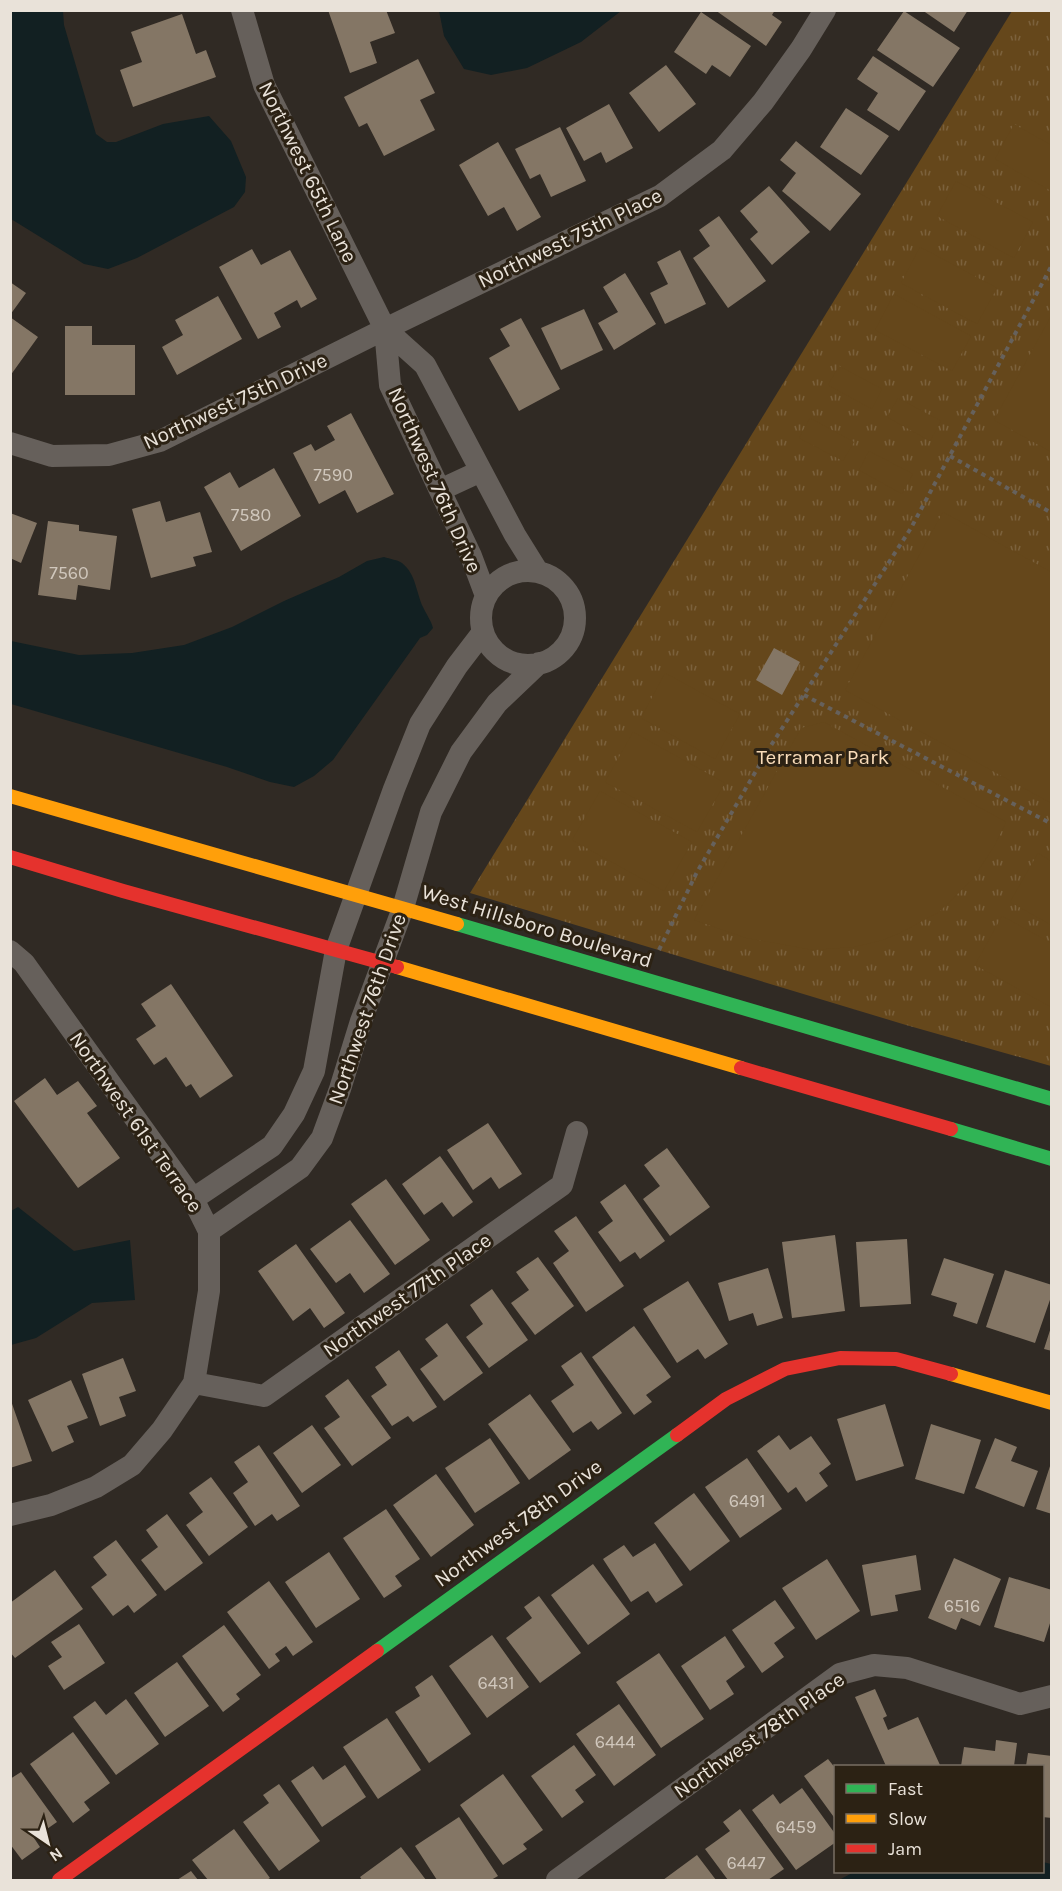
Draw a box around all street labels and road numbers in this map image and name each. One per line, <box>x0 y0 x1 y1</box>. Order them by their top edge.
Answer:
street label: Northwest 65th Lane <box>254 78 362 266</box>
street label: Northwest 75th Place <box>474 183 666 293</box>
street label: Northwest 75th Drive <box>139 348 331 454</box>
street label: Northwest 76th Drive <box>383 384 487 576</box>
street label: West Hillsboro Boulevard <box>419 879 655 973</box>
street label: Northwest 76th Drive <box>323 910 411 1108</box>
street label: Northwest 61st Terrace <box>65 1027 207 1217</box>
street label: Northwest 77th Place <box>318 1228 496 1362</box>
street label: Northwest 78th Drive <box>430 1454 606 1592</box>
street label: Northwest 78th Place <box>669 1667 849 1803</box>

